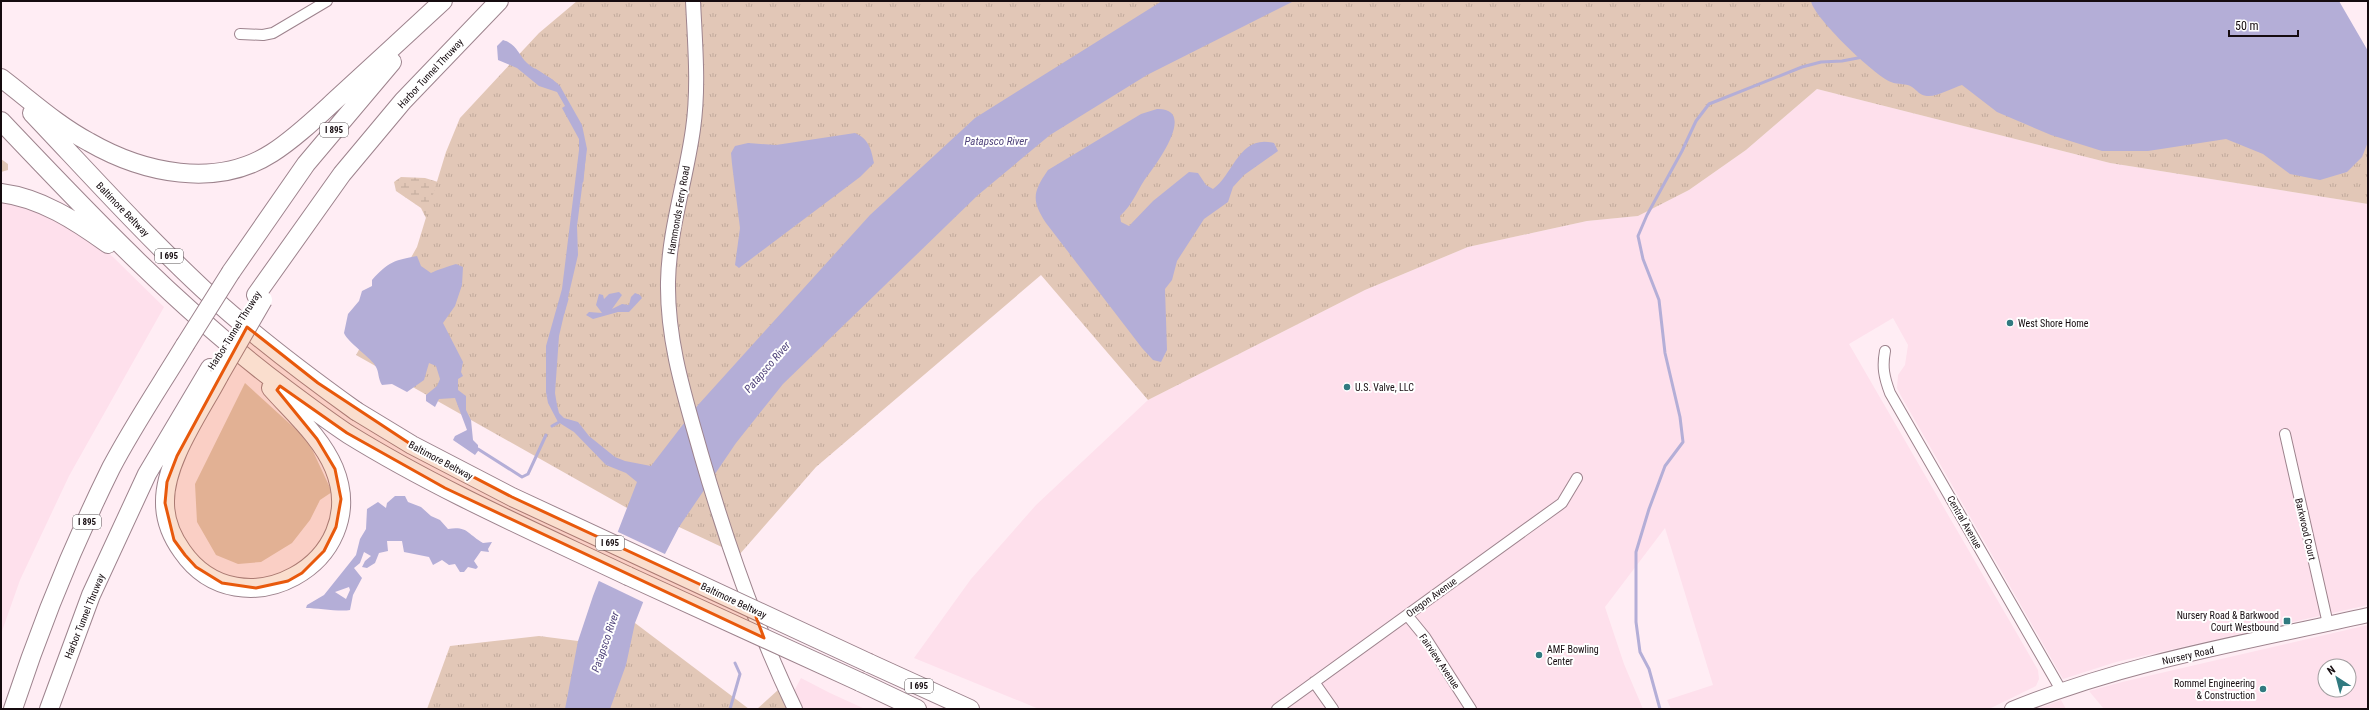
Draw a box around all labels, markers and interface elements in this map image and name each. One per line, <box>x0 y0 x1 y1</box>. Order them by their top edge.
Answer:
scale bar <box>2229 12 2298 38</box>
text: 50 m <box>2235 19 2259 33</box>
street label: Harbor Tunnel Thruway <box>395 36 465 110</box>
road number: I 895 <box>320 123 348 137</box>
water label: Patapsco River <box>964 135 1028 148</box>
street label: Hammonds Ferry Road <box>665 165 692 255</box>
street label: Baltimore Beltway <box>94 180 151 239</box>
road number: I 695 <box>155 249 183 263</box>
street label: Harbor Tunnel Thruway <box>206 289 263 372</box>
marker: West Shore Home <box>2005 318 2015 328</box>
place label: West Shore Home <box>2018 318 2089 329</box>
water label: Patapsco River <box>742 339 793 395</box>
marker: U.S. Valve, LLC <box>1342 382 1352 392</box>
place label: U.S. Valve, LLC <box>1355 382 1414 393</box>
street label: Baltimore Beltway <box>407 439 475 482</box>
street label: Central Avenue <box>1945 494 1984 551</box>
street label: Barkwood Court <box>2293 497 2318 561</box>
road number: I 895 <box>73 515 101 529</box>
road number: I 695 <box>596 536 624 550</box>
street label: Harbor Tunnel Thruway <box>62 572 107 660</box>
street label: Oregon Avenue <box>1404 575 1459 619</box>
street label: Baltimore Beltway <box>699 580 768 620</box>
water label: Patapsco River <box>589 610 622 674</box>
place label: Nursery Road & Barkwood Court Westbound <box>2177 610 2279 633</box>
marker: Nursery Road & Barkwood Court Westbound <box>2282 616 2292 626</box>
street label: Fairview Avenue <box>1417 632 1462 691</box>
place label: AMF Bowling Center <box>1547 644 1599 667</box>
street label: Nursery Road <box>2161 644 2215 667</box>
marker: AMF Bowling Center <box>1534 650 1544 660</box>
north arrow <box>2317 658 2357 698</box>
text: N <box>2325 663 2338 678</box>
place label: Rommel Engineering & Construction <box>2174 678 2255 701</box>
road number: I 695 <box>905 679 933 693</box>
marker: Rommel Engineering & Construction <box>2258 684 2268 694</box>

